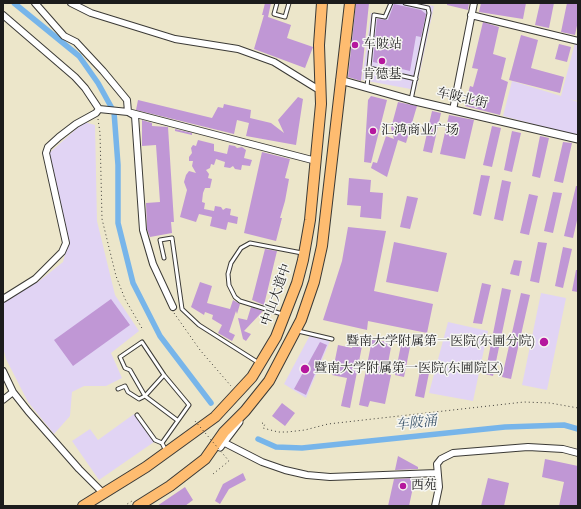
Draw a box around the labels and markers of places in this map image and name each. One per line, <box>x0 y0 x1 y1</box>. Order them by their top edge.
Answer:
place label: 车陂站 <box>363 37 402 53</box>
marker: 车陂站 <box>350 40 360 50</box>
marker: 肯德基 <box>377 56 387 66</box>
place label: 肯德基 <box>363 67 401 83</box>
place label: 汇鸿商业广场 <box>381 123 459 139</box>
marker: 汇鸿商业广场 <box>368 126 378 136</box>
place label: 暨南大学附属第一医院(东圃分院) <box>346 334 535 350</box>
marker: 暨南大学附属第一医院(东圃分院) <box>538 336 550 348</box>
place label: 暨南大学附属第一医院(东圃院区) <box>314 361 503 377</box>
marker: 暨南大学附属第一医院(东圃院区) <box>299 363 311 375</box>
place label: 西苑 <box>411 478 437 494</box>
marker: 西苑 <box>398 481 408 491</box>

